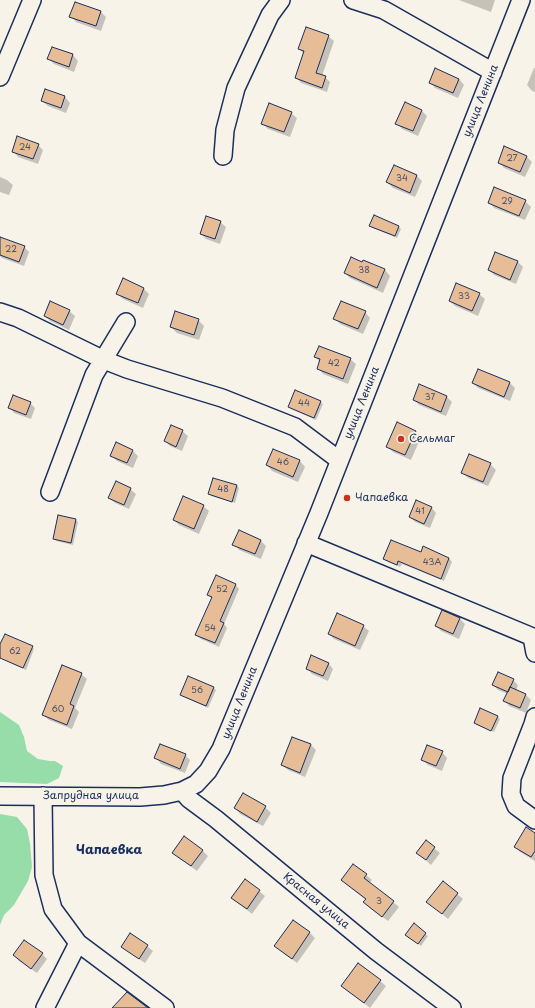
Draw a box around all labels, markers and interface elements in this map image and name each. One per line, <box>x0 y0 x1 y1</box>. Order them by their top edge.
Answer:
street label: улица Ленина <box>460 63 502 139</box>
house number: 24 <box>19 143 31 153</box>
house number: 27 <box>506 154 518 164</box>
house number: 34 <box>396 174 408 184</box>
house number: 29 <box>501 197 513 207</box>
house number: 22 <box>5 245 17 255</box>
house number: 38 <box>358 266 370 276</box>
house number: 33 <box>458 292 470 302</box>
house number: 42 <box>328 359 340 369</box>
street label: улица Ленина <box>341 365 383 441</box>
house number: 37 <box>425 393 435 403</box>
house number: 44 <box>298 399 310 409</box>
place label: Сельмаг <box>409 432 455 446</box>
marker: Сельмаг <box>396 434 406 444</box>
house number: 46 <box>277 458 289 468</box>
house number: 48 <box>217 485 229 495</box>
place label: Чапаевка <box>355 491 408 505</box>
marker: Чапаевка <box>342 493 352 503</box>
house number: 41 <box>415 507 425 517</box>
house number: 43А <box>423 558 441 568</box>
house number: 52 <box>216 585 228 595</box>
house number: 54 <box>204 624 216 634</box>
house number: 62 <box>9 647 21 657</box>
street label: улица Ленина <box>219 665 261 741</box>
house number: 56 <box>191 686 203 696</box>
house number: 60 <box>52 705 64 715</box>
street label: Запрудная улица <box>43 789 139 803</box>
district label: Чапаевка <box>76 842 142 858</box>
street label: Красная улица <box>280 870 352 932</box>
house number: 3 <box>376 897 382 907</box>

